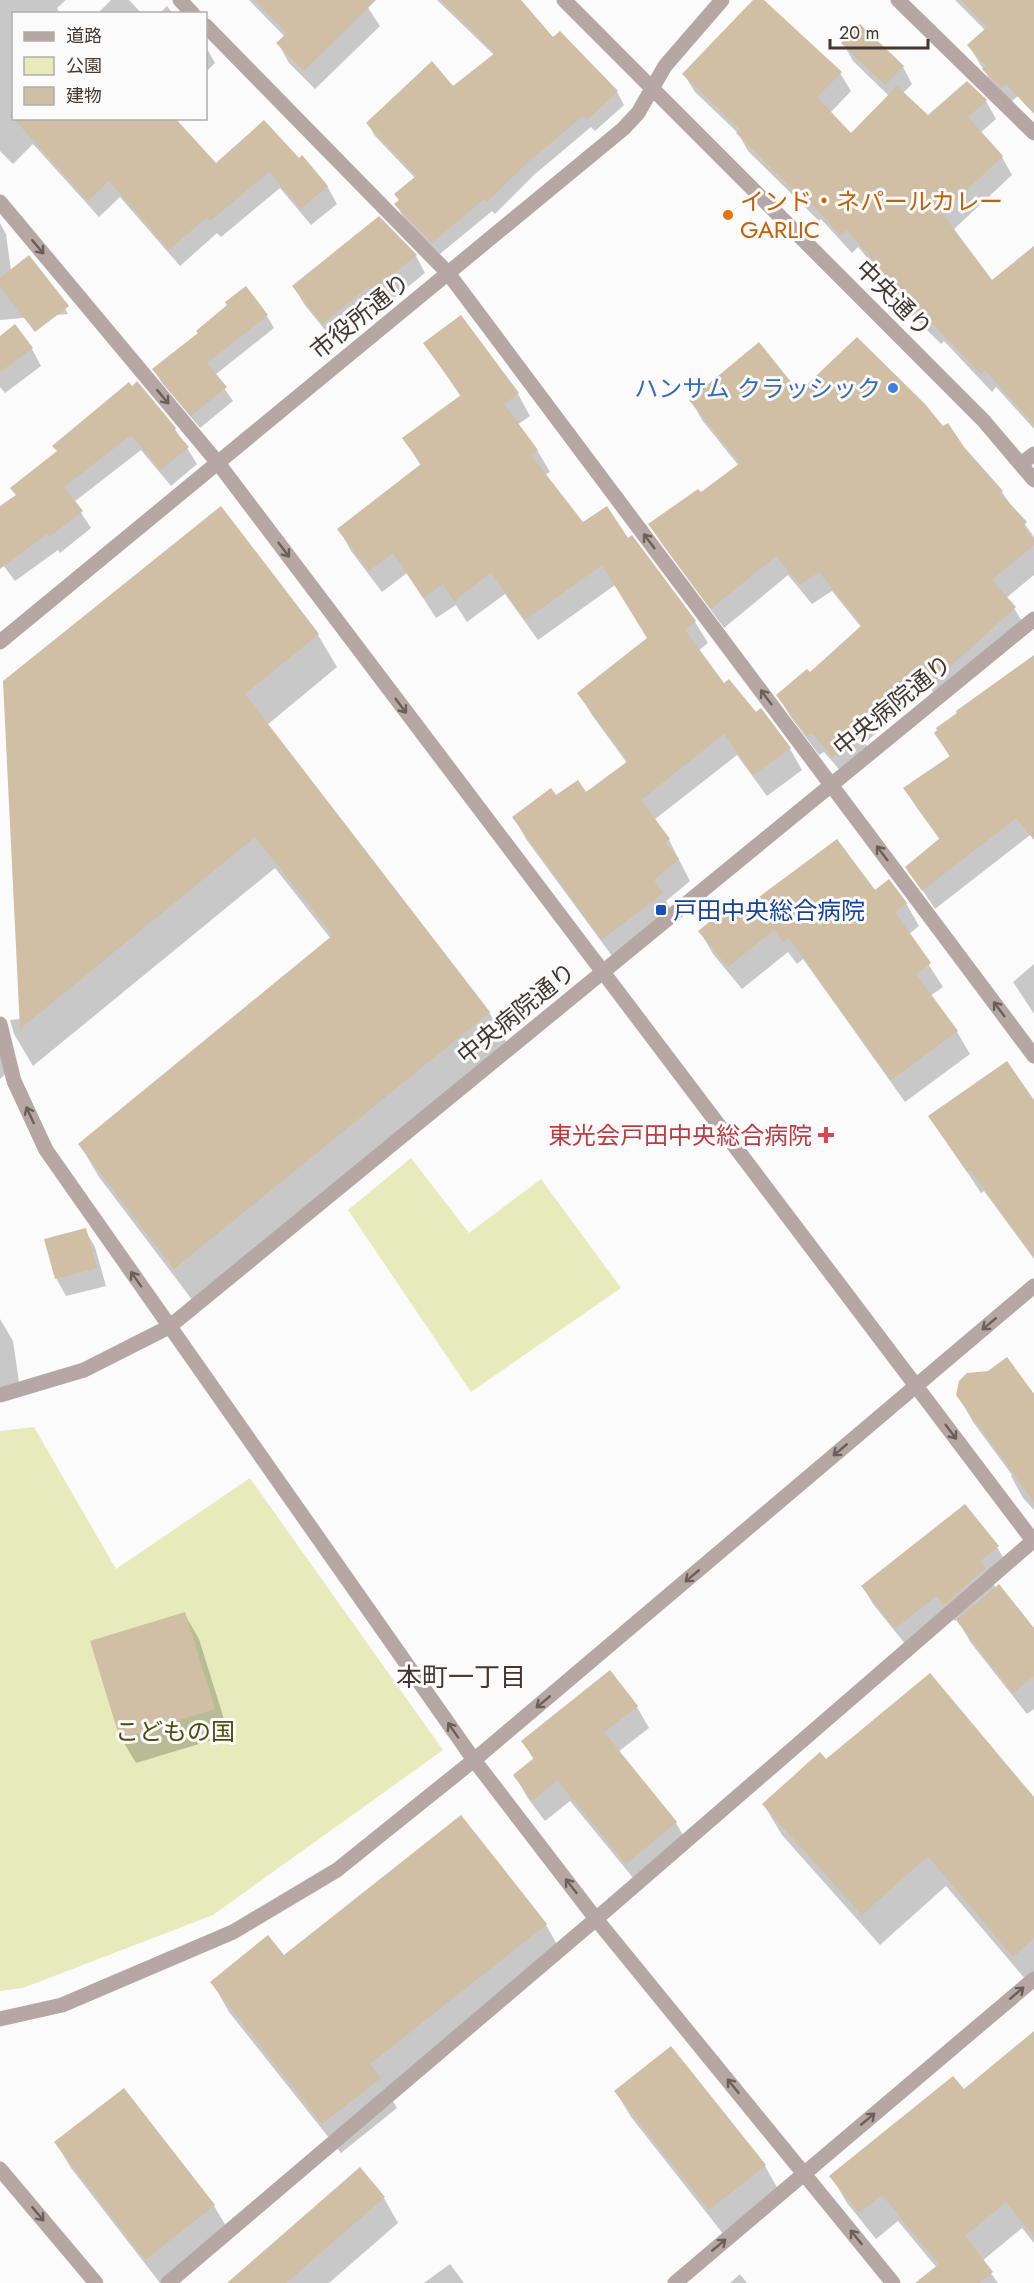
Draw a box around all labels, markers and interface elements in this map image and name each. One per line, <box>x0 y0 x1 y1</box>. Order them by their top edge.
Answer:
legend <box>12 12 207 120</box>
scale bar <box>830 12 928 50</box>
text: 20 m <box>839 20 879 46</box>
text: 道路 <box>66 23 102 49</box>
text: 公園 <box>66 53 102 79</box>
text: 建物 <box>66 83 102 109</box>
place label: インド・ネパールカレー GARLIC <box>740 184 1003 247</box>
marker: インド・ネパールカレー GARLIC <box>721 208 735 222</box>
one-way arrow <box>31 239 44 255</box>
street label: 中央通り <box>848 252 940 344</box>
street label: 市役所通り <box>302 265 418 367</box>
place label: ハンサム クラッシック <box>634 371 881 406</box>
marker: ハンサム クラッシック <box>886 381 900 395</box>
one-way arrow <box>156 389 169 405</box>
one-way arrow <box>642 533 655 549</box>
one-way arrow <box>277 541 290 557</box>
street label: 中央病院通り <box>825 646 959 764</box>
one-way arrow <box>759 689 772 705</box>
one-way arrow <box>395 697 407 713</box>
one-way arrow <box>876 845 889 861</box>
place label: 戸田中央総合病院 <box>673 893 865 928</box>
marker: 戸田中央総合病院 <box>654 903 668 917</box>
street label: 中央病院通り <box>449 954 583 1072</box>
one-way arrow <box>993 1002 1005 1018</box>
one-way arrow <box>23 1107 35 1125</box>
place label: 東光会戸田中央総合病院 <box>548 1118 812 1153</box>
marker: 東光会戸田中央総合病院 <box>817 1126 835 1144</box>
one-way arrow <box>130 1271 142 1287</box>
one-way arrow <box>982 1317 997 1331</box>
one-way arrow <box>945 1424 958 1440</box>
one-way arrow <box>833 1443 848 1457</box>
one-way arrow <box>685 1569 700 1583</box>
district label: 本町一丁目 <box>396 1658 526 1696</box>
one-way arrow <box>536 1695 551 1709</box>
park label: こどもの国 <box>115 1714 235 1749</box>
one-way arrow <box>447 1723 459 1739</box>
one-way arrow <box>564 1878 577 1894</box>
one-way arrow <box>1009 1986 1024 2000</box>
one-way arrow <box>727 2078 740 2094</box>
one-way arrow <box>860 2112 875 2126</box>
one-way arrow <box>31 2206 44 2222</box>
one-way arrow <box>850 2229 863 2245</box>
one-way arrow <box>711 2238 726 2252</box>

